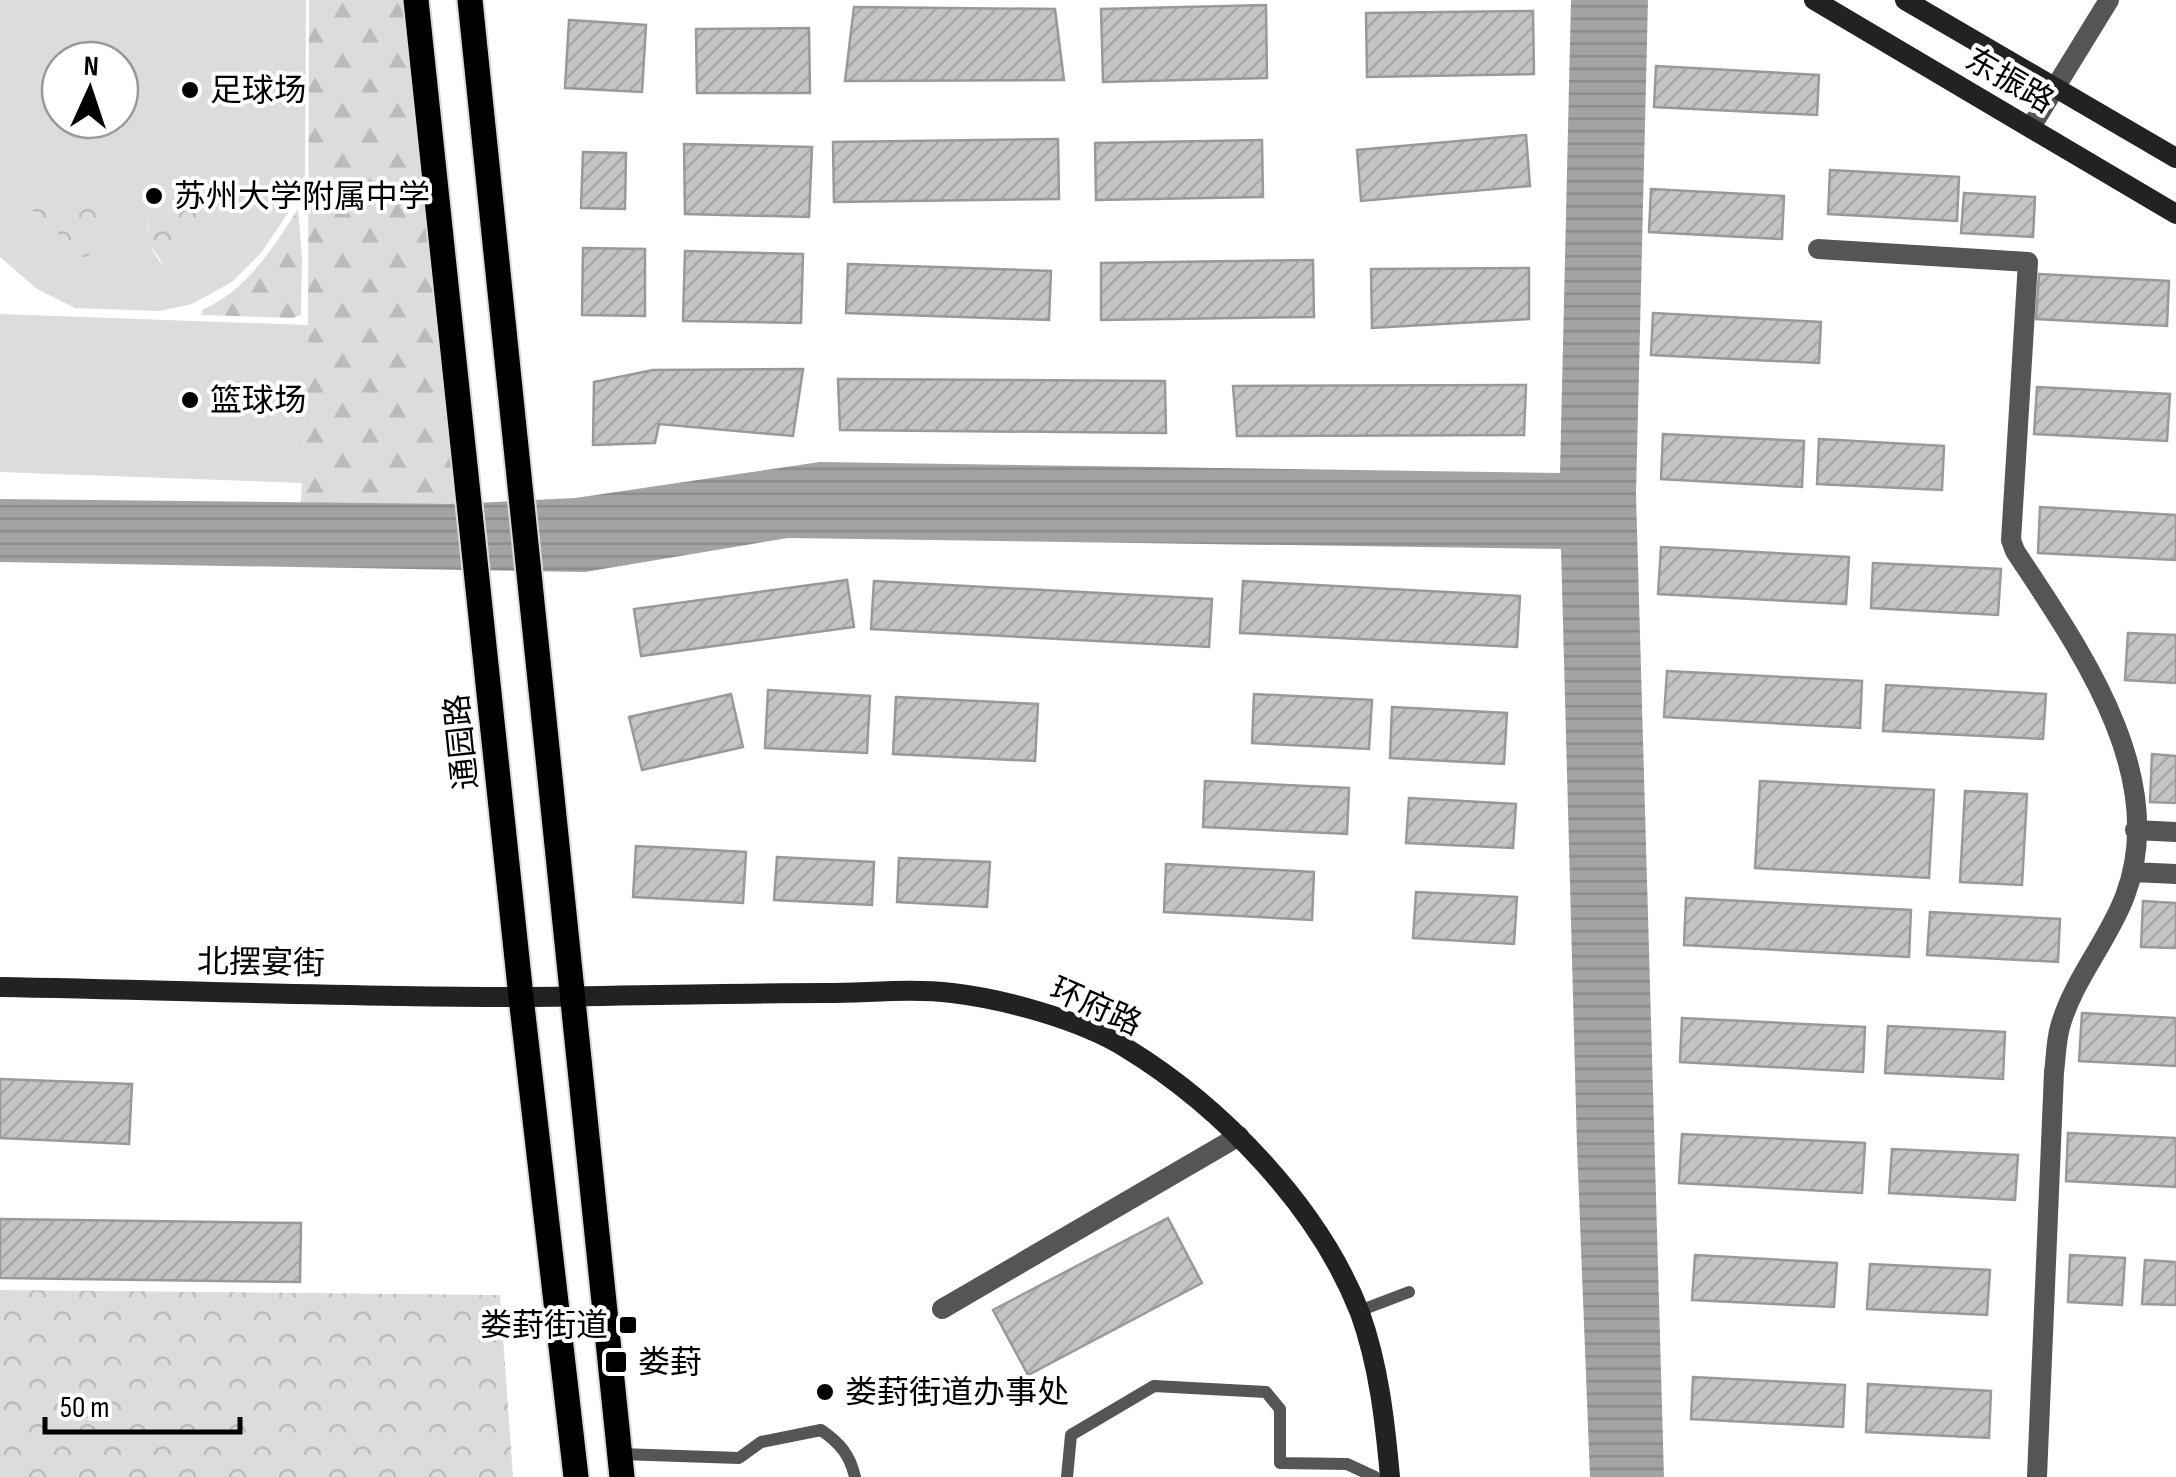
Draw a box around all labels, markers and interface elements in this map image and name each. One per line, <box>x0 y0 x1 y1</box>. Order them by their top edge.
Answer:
north arrow <box>40 40 140 140</box>
street label: 东振路 <box>1958 40 2061 122</box>
text: N <box>83 50 100 83</box>
place label: 足球场 <box>210 72 306 111</box>
marker: 足球场 <box>179 79 201 101</box>
place label: 苏州大学附属中学 <box>174 178 430 217</box>
marker: 苏州大学附属中学 <box>143 185 165 207</box>
place label: 篮球场 <box>210 382 306 421</box>
marker: 篮球场 <box>179 389 201 411</box>
street label: 通园路 <box>438 692 487 792</box>
street label: 北摆宴街 <box>197 943 325 984</box>
street label: 环府路 <box>1044 970 1147 1045</box>
place label: 娄葑街道 <box>480 1307 608 1346</box>
marker: 娄葑街道 <box>617 1314 639 1336</box>
place label: 娄葑 <box>638 1344 702 1383</box>
marker: 娄葑 <box>603 1349 629 1375</box>
scale bar <box>45 1372 240 1434</box>
place label: 娄葑街道办事处 <box>845 1374 1069 1413</box>
marker: 娄葑街道办事处 <box>814 1381 836 1403</box>
text: 50 m <box>60 1390 109 1426</box>

